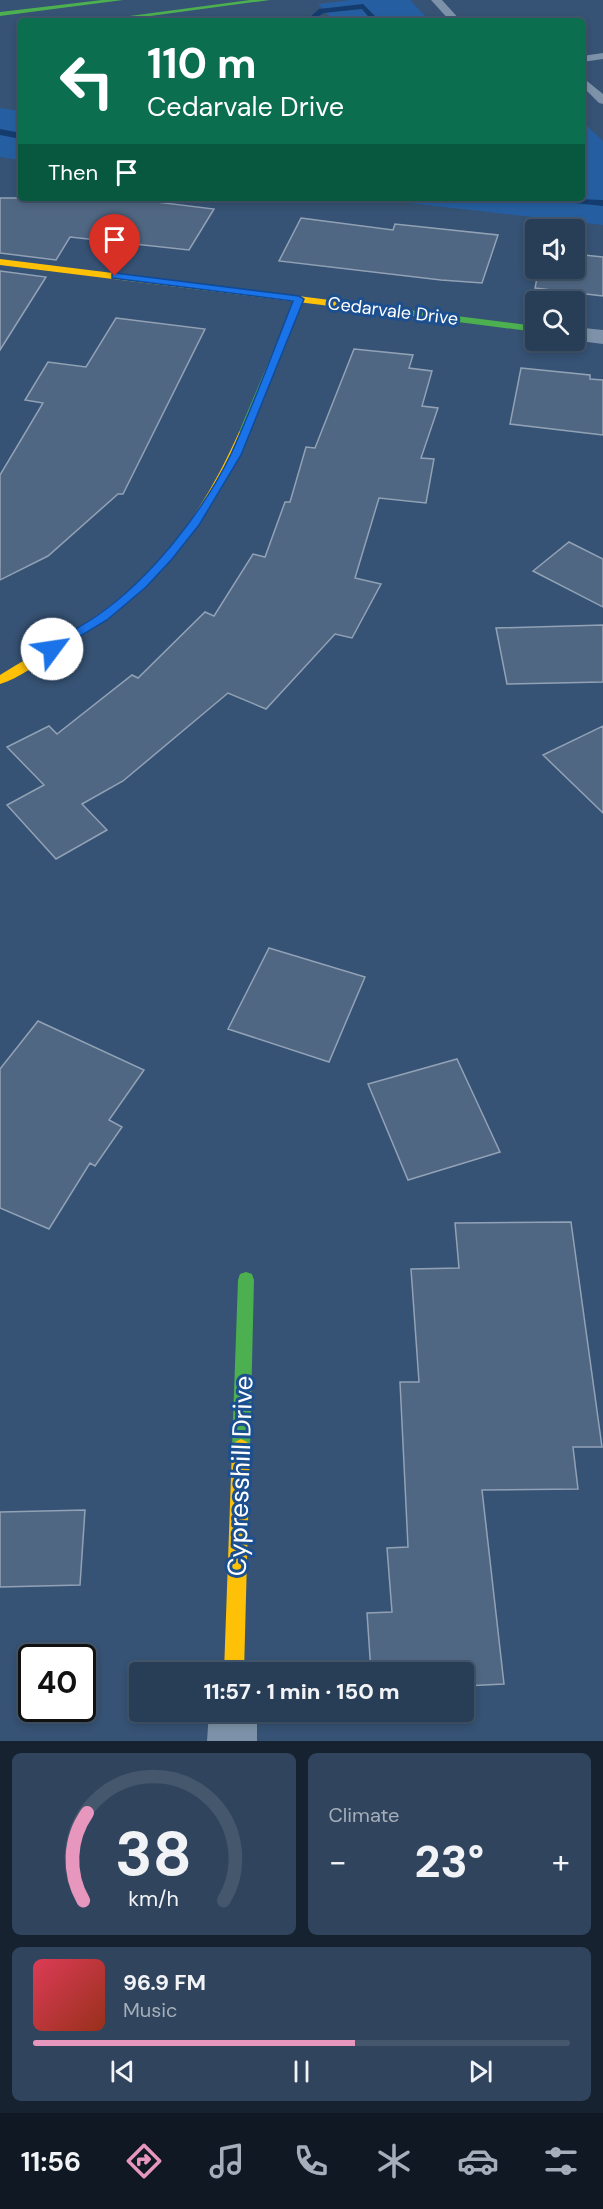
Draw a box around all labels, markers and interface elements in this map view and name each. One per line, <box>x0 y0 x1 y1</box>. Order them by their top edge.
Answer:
text: 110 m <box>147 36 257 91</box>
icon: left <box>48 42 126 120</box>
text: Cedarvale Drive <box>147 89 344 124</box>
icon: arrive <box>110 156 143 189</box>
text: Then <box>48 158 98 187</box>
pin <box>89 214 140 276</box>
map controls <box>525 219 585 351</box>
button: sound <box>525 219 585 279</box>
icon: arrive <box>98 223 131 256</box>
street label: Cedarvale Drive <box>326 291 460 331</box>
button: search <box>525 291 585 351</box>
position arrow <box>20 617 84 681</box>
street label: Cypresshill Drive <box>220 1375 260 1577</box>
speed limit sign: 40 <box>18 1644 96 1722</box>
text: 11:57 · 1 min · 150 m <box>203 1677 400 1706</box>
text: Climate <box>329 1802 399 1828</box>
text: 38 <box>115 1813 192 1894</box>
text: 23° <box>414 1832 484 1891</box>
text: − <box>329 1840 347 1883</box>
text: + <box>552 1840 570 1883</box>
text: km/h <box>128 1885 179 1913</box>
text: 96.9 FM <box>123 1968 206 1997</box>
text: Music <box>123 1997 178 2023</box>
icon: previous <box>106 2055 139 2088</box>
icon: pause <box>285 2055 318 2088</box>
icon: next <box>464 2055 497 2088</box>
icon: directions <box>123 2140 165 2182</box>
icon: music <box>206 2140 248 2182</box>
icon: phone <box>290 2140 332 2182</box>
icon: climate <box>373 2140 415 2182</box>
icon: car <box>457 2140 499 2182</box>
icon: filters <box>540 2140 582 2182</box>
text: 11:56 <box>21 2144 81 2179</box>

